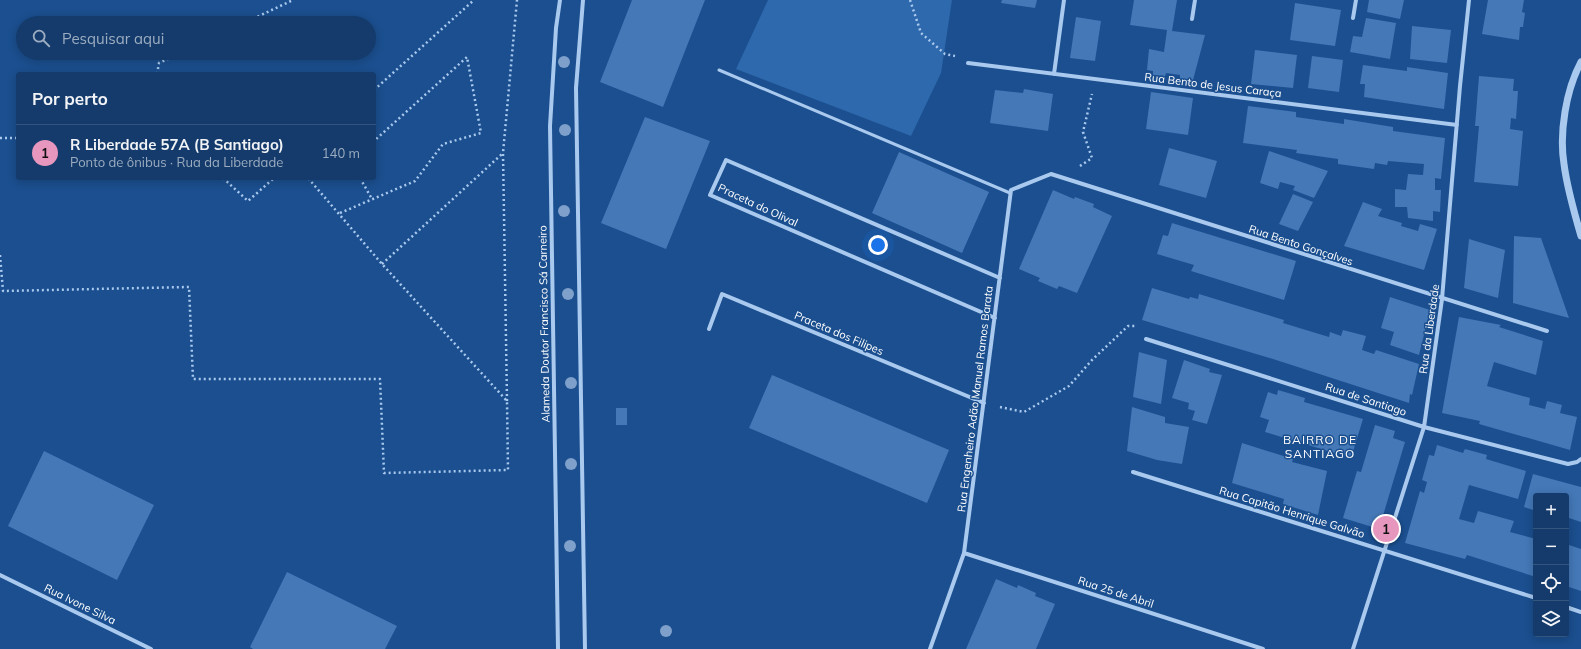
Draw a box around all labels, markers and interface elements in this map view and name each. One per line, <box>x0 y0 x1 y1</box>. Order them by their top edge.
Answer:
search box <box>16 16 376 60</box>
icon: search <box>30 27 52 49</box>
text: Pesquisar aqui <box>62 29 164 48</box>
street label: Rua Bento de Jesus Caraça <box>1144 70 1282 100</box>
text: Por perto <box>32 88 108 109</box>
text: R Liberdade 57A (B Santiago) <box>70 135 284 154</box>
text: 1 <box>41 145 49 161</box>
text: 140 m <box>322 145 360 161</box>
text: Ponto de ônibus · Rua da Liberdade <box>70 154 283 170</box>
street label: Praceta do Olival <box>716 180 800 230</box>
street label: Rua Bento Gonçalves <box>1247 222 1355 268</box>
street label: Alameda Doutor Francisco Sá Carneiro <box>535 225 553 423</box>
your location <box>868 235 888 255</box>
street label: Rua da Liberdade <box>1416 283 1442 375</box>
street label: Rua Engenheiro Adão Manuel Ramos Barata <box>954 285 996 513</box>
street label: Praceta dos Filipes <box>792 308 886 358</box>
street label: Rua de Santiago <box>1324 379 1408 419</box>
district label: BAIRRO DE SANTIAGO <box>1283 432 1357 461</box>
street label: Rua Capitão Henrique Galvão <box>1218 483 1366 541</box>
map controls <box>1533 493 1569 637</box>
button: + <box>1533 493 1569 529</box>
pin: 1 <box>1373 514 1399 544</box>
button: − <box>1533 529 1569 565</box>
button: locate <box>1533 565 1569 601</box>
street label: Rua 25 de Abril <box>1076 573 1156 611</box>
street label: Rua Ivone Silva <box>42 581 118 627</box>
button: layers <box>1533 601 1569 637</box>

